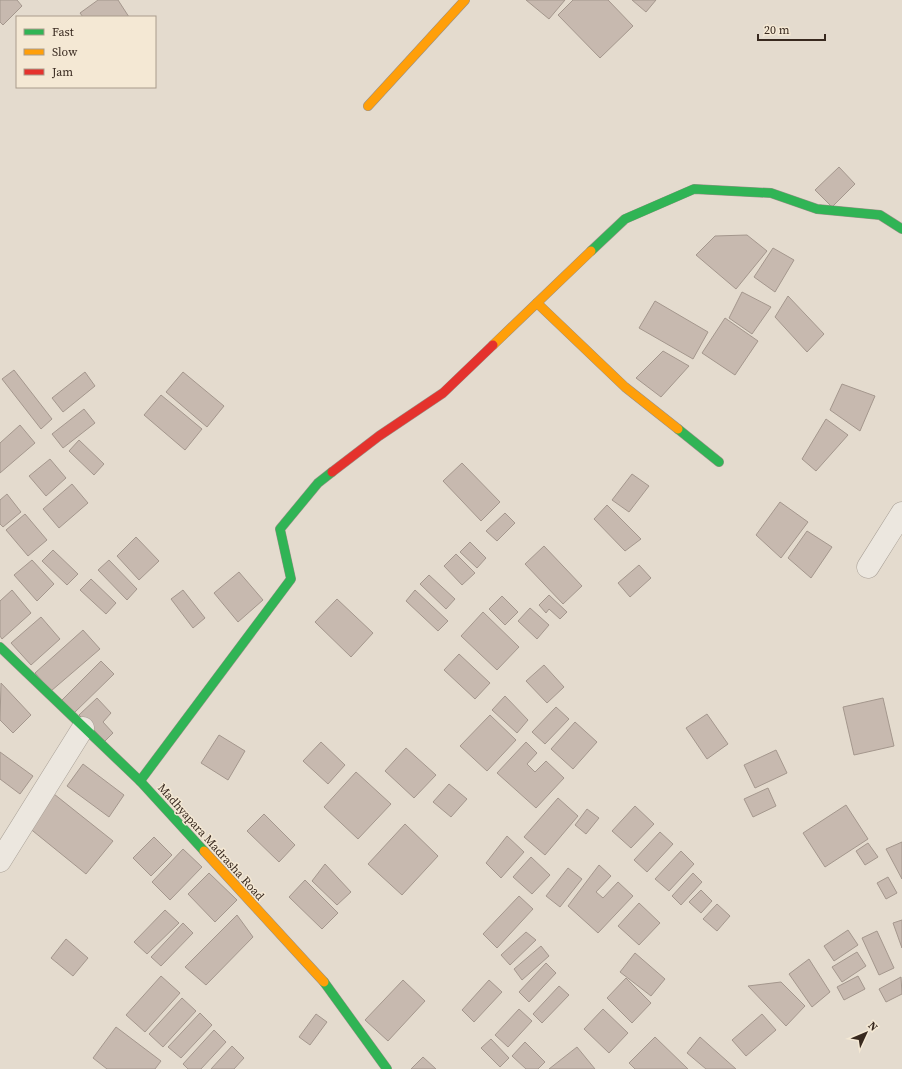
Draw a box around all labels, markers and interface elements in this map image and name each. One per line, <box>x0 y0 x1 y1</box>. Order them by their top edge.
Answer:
legend <box>16 16 156 88</box>
scale bar <box>758 16 825 42</box>
text: 20 m <box>764 22 790 38</box>
text: Fast <box>52 24 74 40</box>
text: Slow <box>52 44 78 60</box>
text: Jam <box>51 64 73 80</box>
street label: Madhyapara Madrasha Road <box>154 780 268 904</box>
north arrow <box>846 1013 886 1053</box>
text: N <box>865 1018 881 1034</box>

